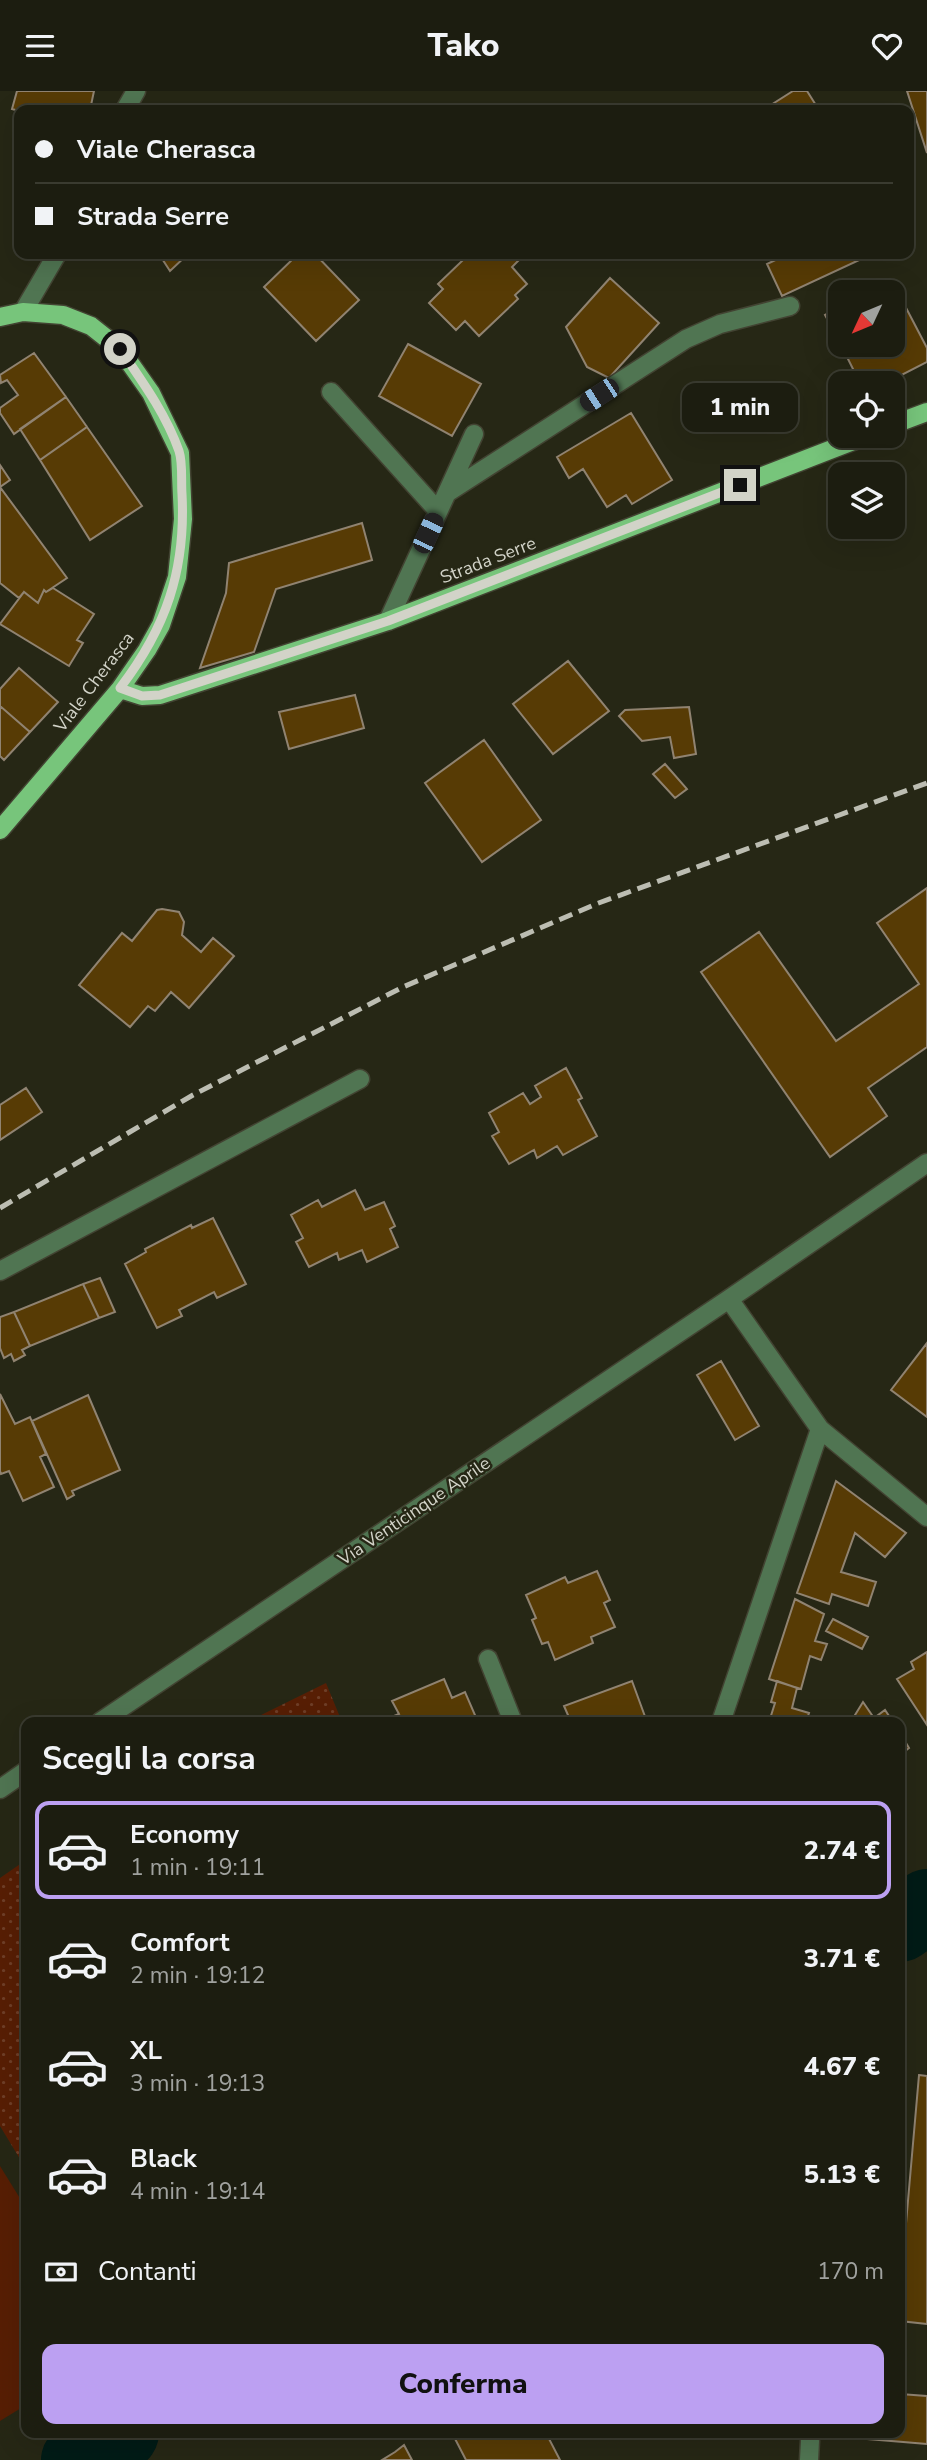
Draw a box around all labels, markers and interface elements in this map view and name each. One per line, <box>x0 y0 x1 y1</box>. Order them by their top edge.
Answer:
text: Tako <box>428 24 499 67</box>
icon: menu <box>21 27 59 65</box>
icon: heart <box>868 27 906 65</box>
text: Viale Cherasca <box>77 132 256 167</box>
text: Strada Serre <box>77 199 229 234</box>
north arrow <box>828 280 905 357</box>
map controls <box>828 280 905 539</box>
route start <box>104 333 136 365</box>
button: locate <box>828 371 905 448</box>
car <box>576 375 623 415</box>
callout: 1 min <box>682 383 798 433</box>
text: 1 min <box>710 392 770 423</box>
button: layers <box>828 462 905 539</box>
route end <box>724 469 756 501</box>
car <box>410 510 447 556</box>
street label: Strada Serre <box>437 531 539 589</box>
street label: Viale Cherasca <box>48 627 140 738</box>
street label: Via Venticinque Aprile <box>332 1451 495 1572</box>
text: Scegli la corsa <box>42 1737 256 1780</box>
text: Economy <box>130 1817 239 1852</box>
icon: car <box>46 1819 109 1882</box>
text: 2.74 € <box>804 1833 880 1868</box>
text: 1 min · 19:11 <box>130 1852 265 1883</box>
text: Comfort <box>130 1925 230 1960</box>
icon: car <box>46 1927 109 1990</box>
text: 3.71 € <box>804 1941 880 1976</box>
text: 2 min · 19:12 <box>130 1960 265 1991</box>
text: XL <box>130 2033 162 2068</box>
icon: car <box>46 2035 109 2098</box>
text: 4.67 € <box>804 2049 880 2084</box>
text: 3 min · 19:13 <box>130 2068 265 2099</box>
text: Black <box>130 2141 197 2176</box>
icon: car <box>46 2143 109 2206</box>
text: 5.13 € <box>804 2157 880 2192</box>
text: 4 min · 19:14 <box>130 2176 265 2207</box>
icon: cash <box>42 2253 80 2291</box>
text: Contanti <box>98 2254 197 2289</box>
text: 170 m <box>817 2256 884 2287</box>
button: Conferma <box>42 2344 884 2424</box>

